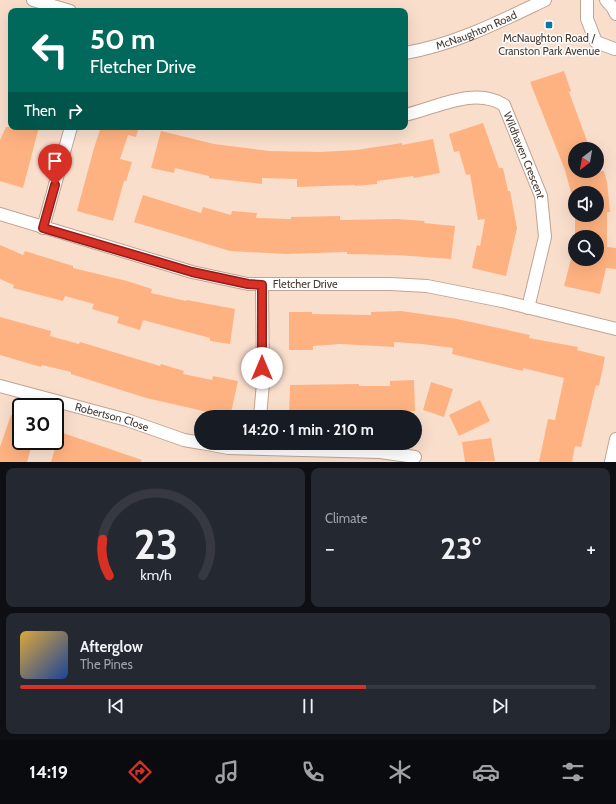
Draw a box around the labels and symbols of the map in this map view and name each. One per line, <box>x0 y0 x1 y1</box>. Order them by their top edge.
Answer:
street label: McNaughton Road <box>434 8 519 53</box>
marker: McNaughton Road / Cranston Park Avenue <box>544 20 554 30</box>
place label: McNaughton Road / Cranston Park Avenue <box>498 31 600 58</box>
street label: Wildhaven Crescent <box>501 110 548 199</box>
north arrow <box>568 142 604 178</box>
pin <box>38 144 72 185</box>
street label: Fletcher Drive <box>273 277 338 291</box>
position arrow <box>241 347 283 389</box>
speed limit sign: 30 <box>12 398 64 450</box>
street label: Robertson Close <box>73 399 151 434</box>

